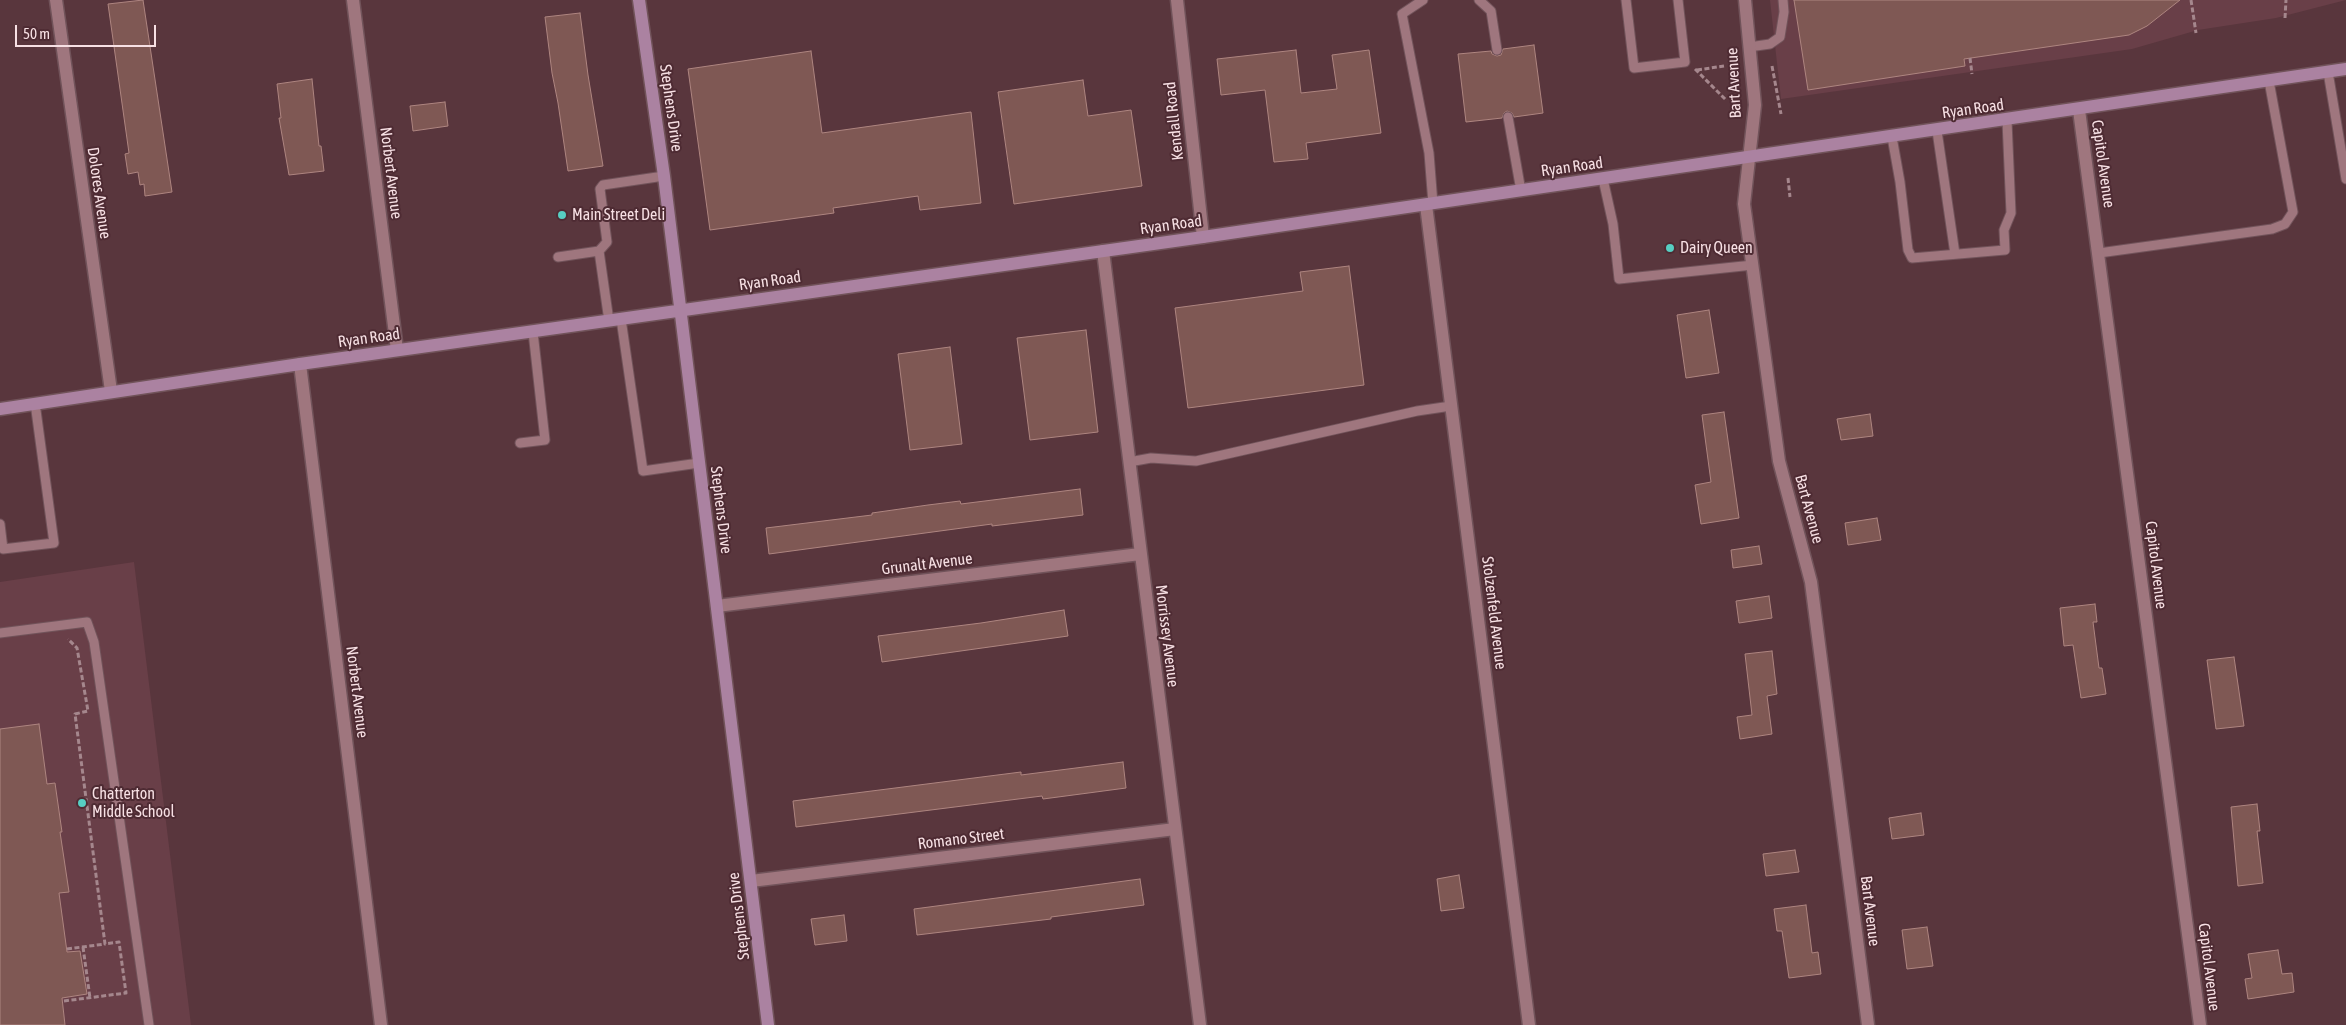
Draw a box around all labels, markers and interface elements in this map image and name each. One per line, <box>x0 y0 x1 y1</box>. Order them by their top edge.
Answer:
scale bar <box>18 15 159 47</box>
text: 50 m <box>23 25 50 42</box>
street label: Bart Avenue <box>1723 47 1745 119</box>
street label: Stephens Drive <box>655 63 687 153</box>
street label: Kendall Road <box>1160 81 1188 161</box>
street label: Ryan Road <box>1941 95 2005 123</box>
street label: Capitol Avenue <box>2087 119 2119 209</box>
street label: Norbert Avenue <box>376 126 406 220</box>
street label: Dolores Avenue <box>83 146 115 240</box>
street label: Ryan Road <box>1540 153 1604 181</box>
place label: Main Street Deli <box>572 205 665 225</box>
marker: Main Street Deli <box>556 209 568 221</box>
street label: Ryan Road <box>1139 211 1203 239</box>
place label: Dairy Queen <box>1680 238 1753 258</box>
marker: Dairy Queen <box>1664 242 1676 254</box>
street label: Ryan Road <box>738 267 802 295</box>
street label: Ryan Road <box>337 324 401 352</box>
street label: Stephens Drive <box>706 465 736 555</box>
street label: Bart Avenue <box>1791 472 1827 546</box>
street label: Capitol Avenue <box>2141 520 2171 610</box>
street label: Grunalt Avenue <box>880 549 974 579</box>
street label: Stolzenfeld Avenue <box>1478 556 1510 670</box>
street label: Morrissey Avenue <box>1151 584 1183 688</box>
street label: Norbert Avenue <box>342 645 372 739</box>
place label: Chatterton Middle School <box>92 784 175 822</box>
marker: Chatterton Middle School <box>76 797 88 809</box>
street label: Romano Street <box>917 824 1005 854</box>
street label: Stephens Drive <box>724 871 754 961</box>
street label: Bart Avenue <box>1856 875 1884 947</box>
street label: Capitol Avenue <box>2194 922 2224 1012</box>

